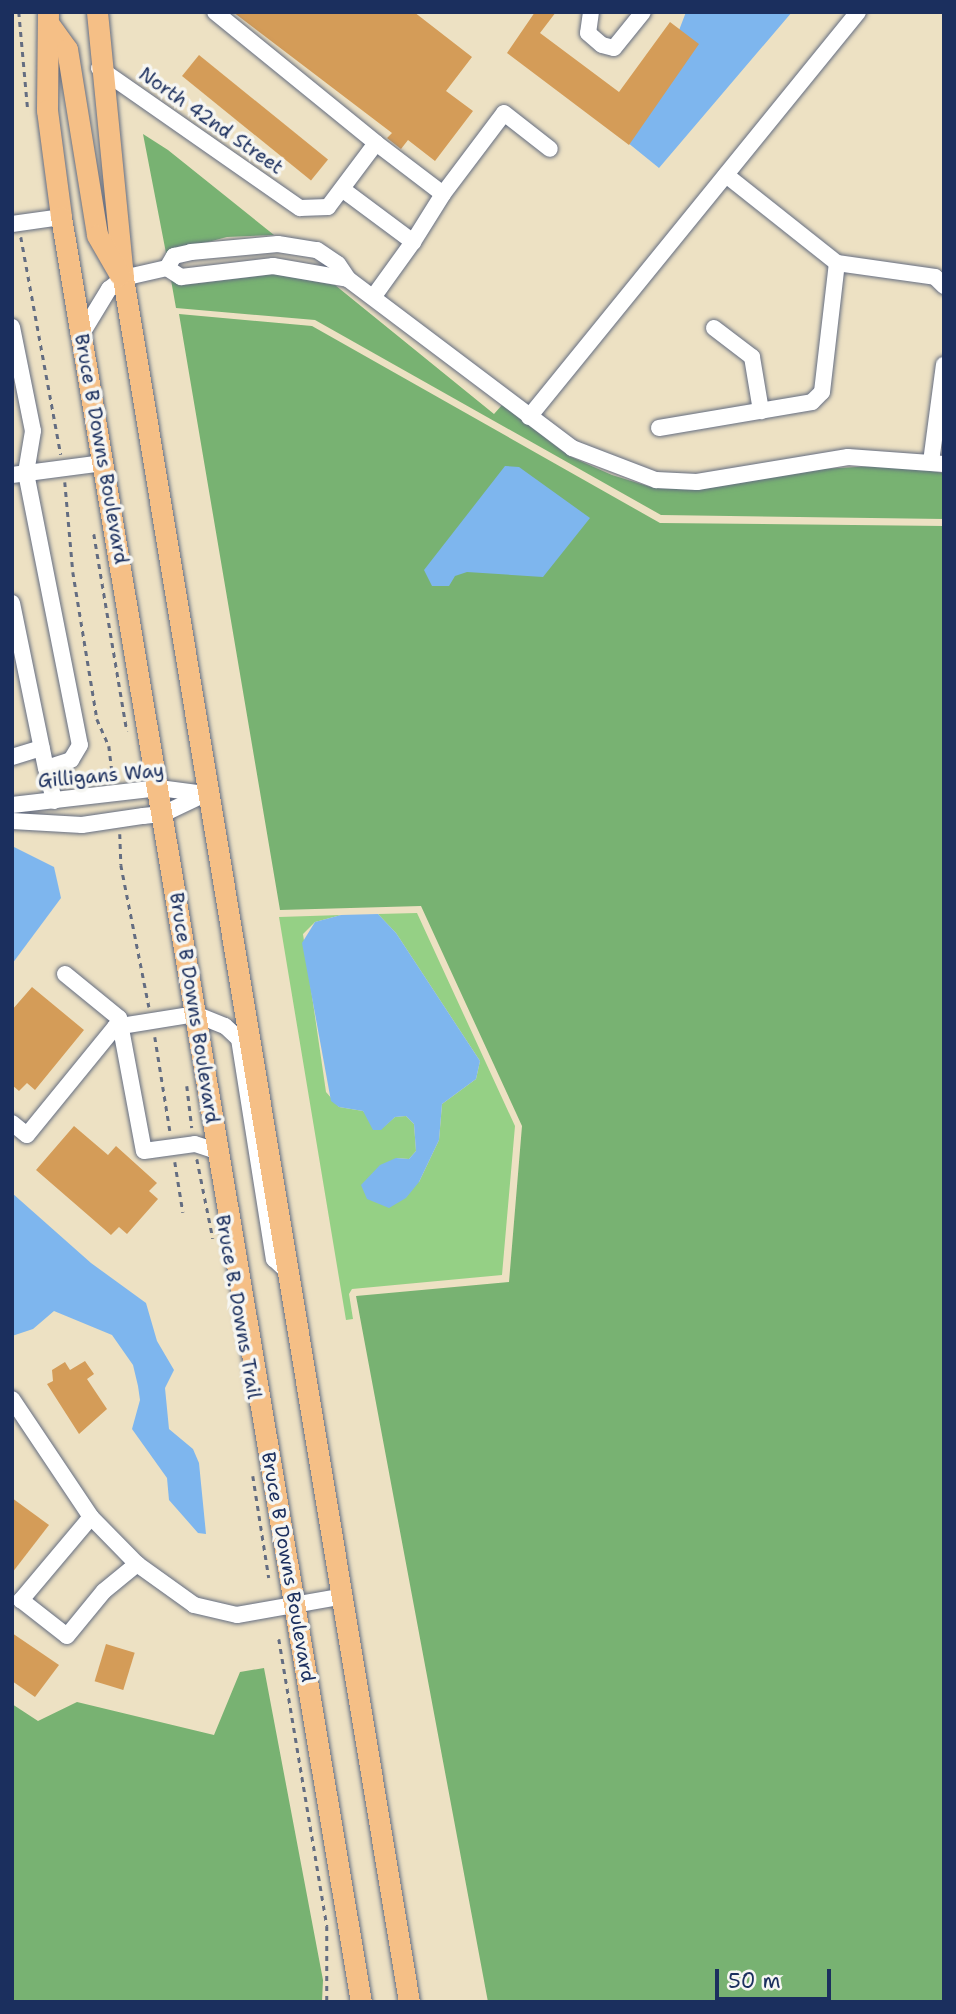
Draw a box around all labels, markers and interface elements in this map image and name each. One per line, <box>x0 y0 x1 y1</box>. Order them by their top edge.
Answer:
street label: North 42nd Street <box>134 63 288 179</box>
street label: Bruce B Downs Boulevard <box>70 332 132 566</box>
street label: Gilligans Way <box>37 759 165 793</box>
street label: Bruce B Downs Boulevard <box>164 891 224 1125</box>
street label: Bruce B. Downs Trail <box>211 1213 265 1401</box>
street label: Bruce B Downs Boulevard <box>257 1450 319 1684</box>
scale bar <box>718 1954 834 1998</box>
text: 50 m <box>728 1967 781 1995</box>

